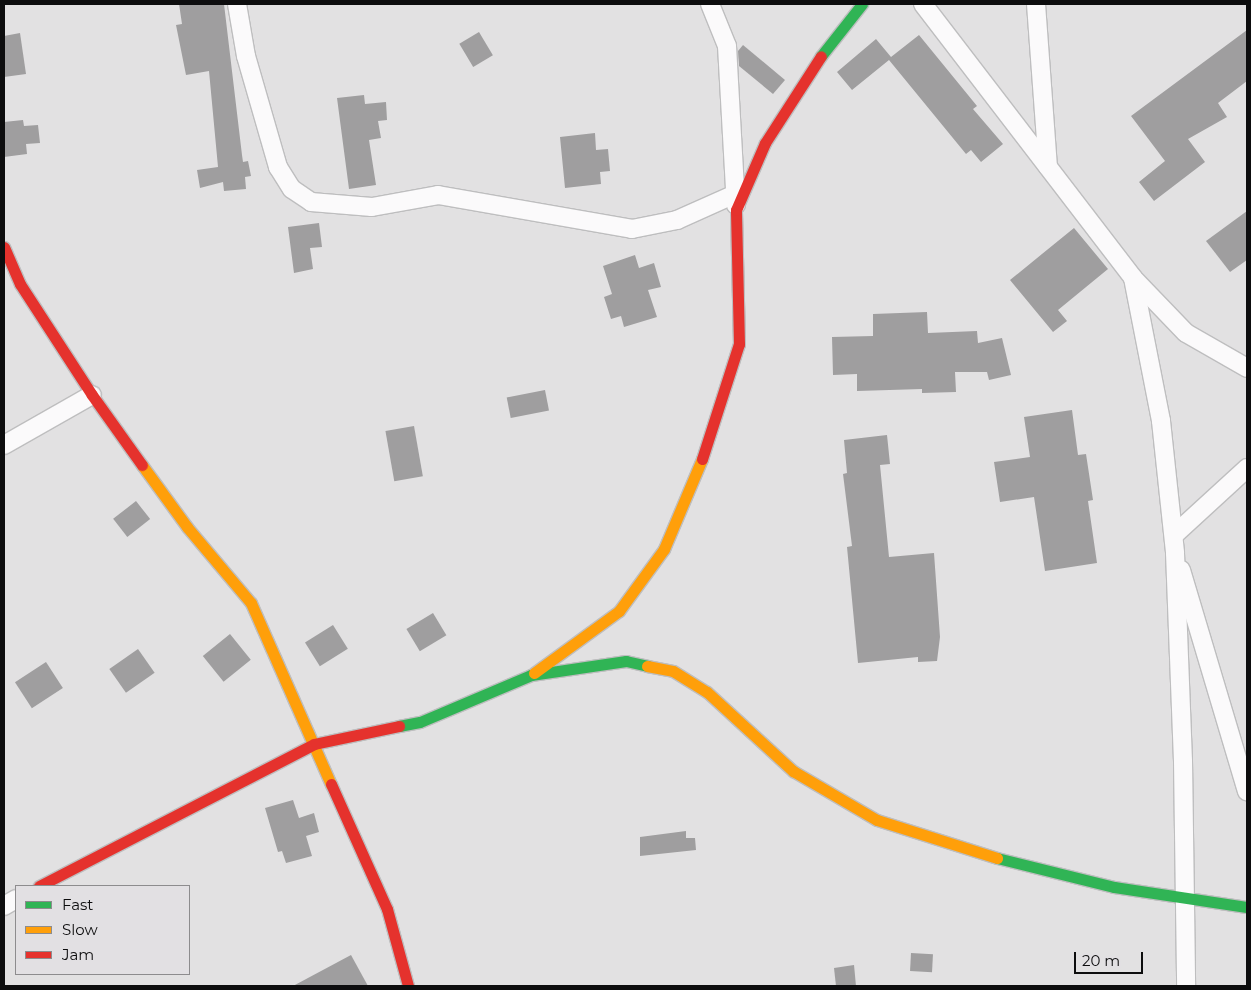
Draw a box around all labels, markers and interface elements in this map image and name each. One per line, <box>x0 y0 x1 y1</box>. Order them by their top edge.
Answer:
legend <box>15 885 190 975</box>
text: Fast <box>62 895 93 914</box>
text: Slow <box>62 920 98 939</box>
scale bar <box>1076 942 1145 974</box>
text: Jam <box>62 945 94 964</box>
text: 20 m <box>1082 951 1120 970</box>

